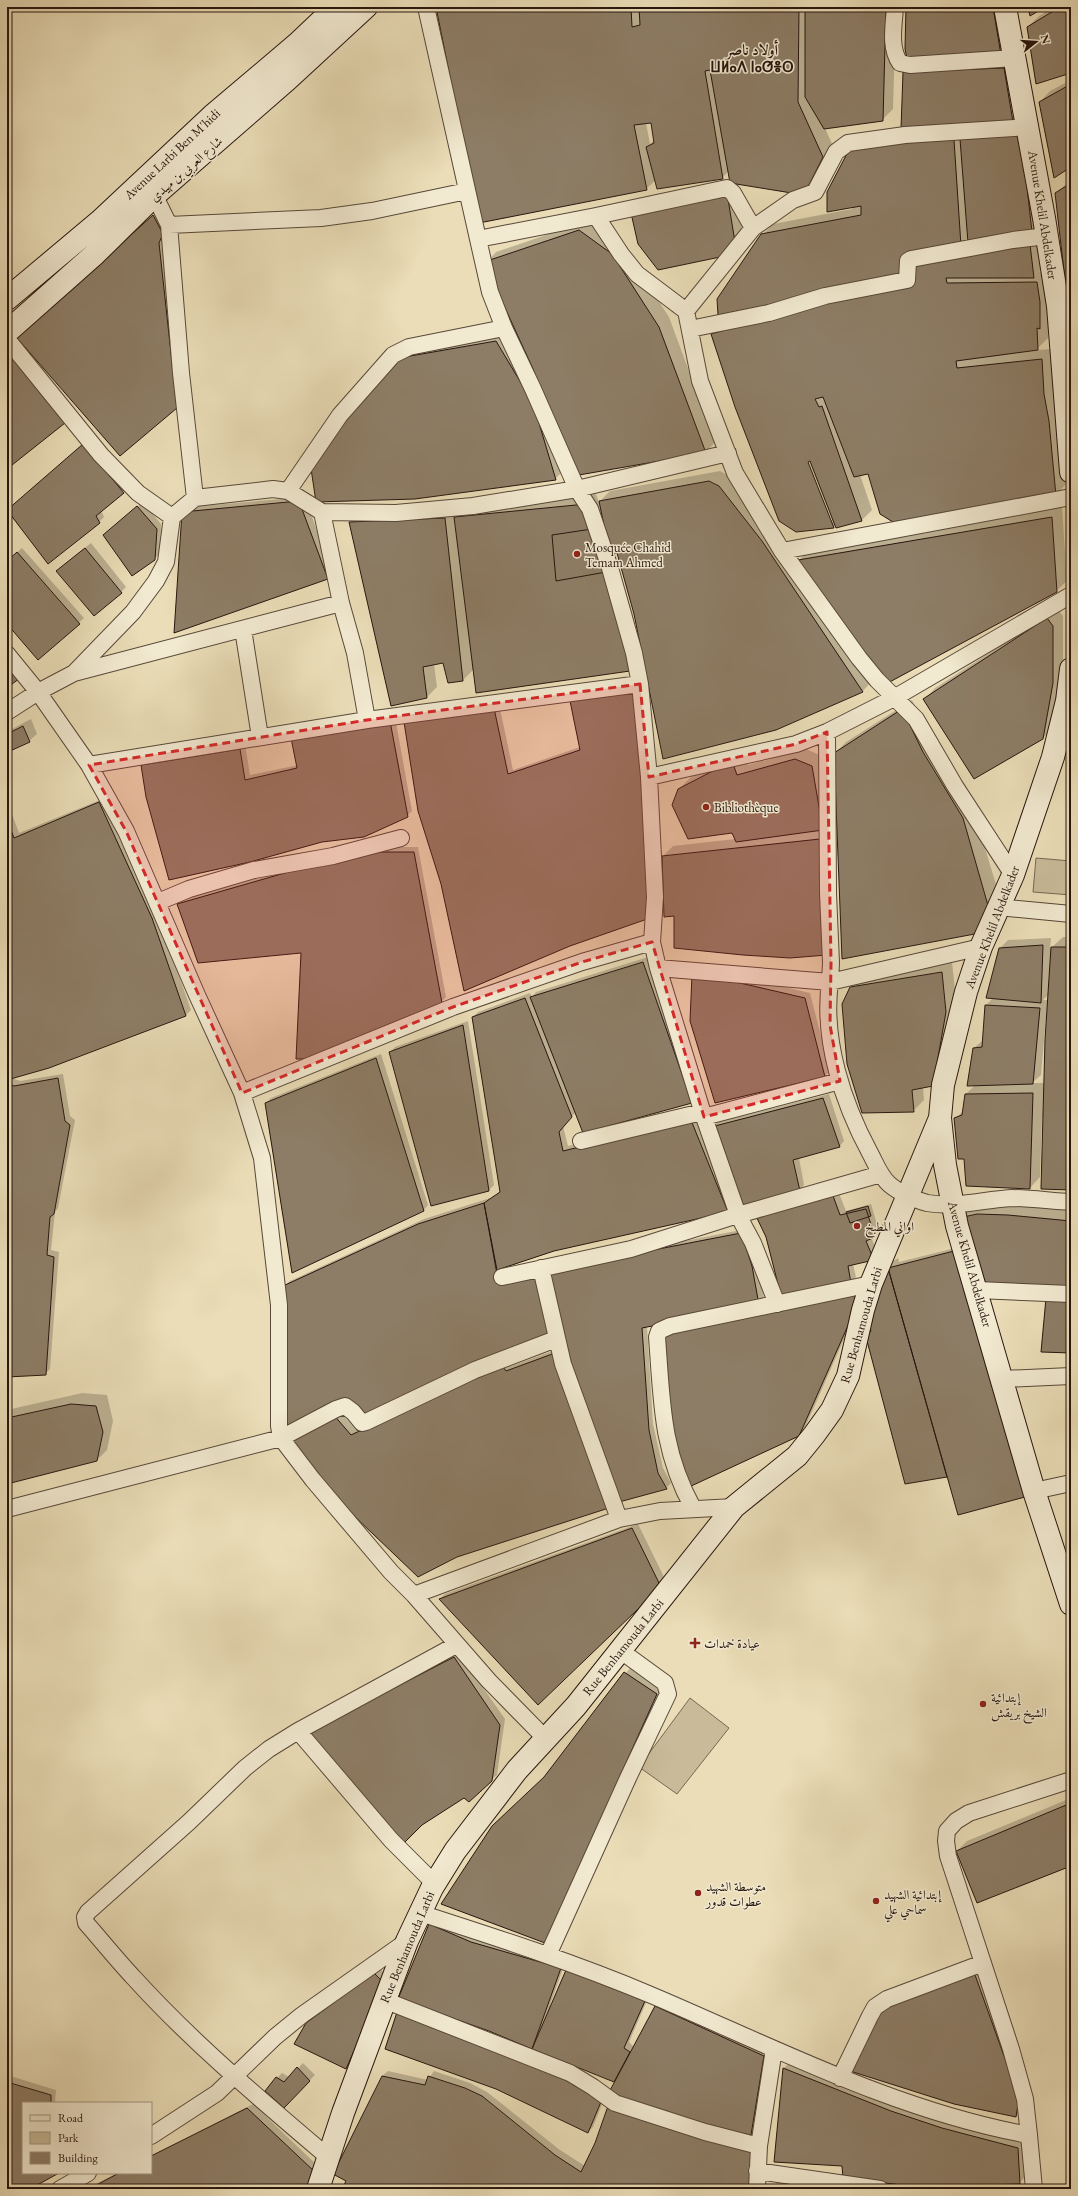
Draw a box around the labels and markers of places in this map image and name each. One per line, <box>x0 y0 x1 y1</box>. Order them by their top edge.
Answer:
place label: Mosquée Chahid Temam Ahmed <box>585 539 671 571</box>
marker: Mosquée Chahid Temam Ahmed <box>572 549 582 559</box>
place label: Bibliothèque <box>714 799 778 816</box>
marker: Bibliothèque <box>701 802 711 812</box>
place label: اواني المطبخ <box>865 1218 914 1238</box>
marker: اواني المطبخ <box>852 1221 862 1231</box>
place label: عيادة خمدات <box>704 1635 760 1652</box>
marker: عيادة خمدات <box>689 1637 701 1649</box>
place label: إبتدائية الشيخ بريقش <box>991 1689 1047 1724</box>
marker: إبتدائية الشيخ بريقش <box>978 1699 988 1709</box>
place label: متوسطة الشهيد عطوات قدور <box>704 1878 766 1910</box>
place label: إبتدائية الشهيد سماحي علي <box>884 1886 942 1923</box>
marker: متوسطة الشهيد عطوات قدور <box>693 1888 703 1898</box>
marker: إبتدائية الشهيد سماحي علي <box>871 1896 881 1906</box>

